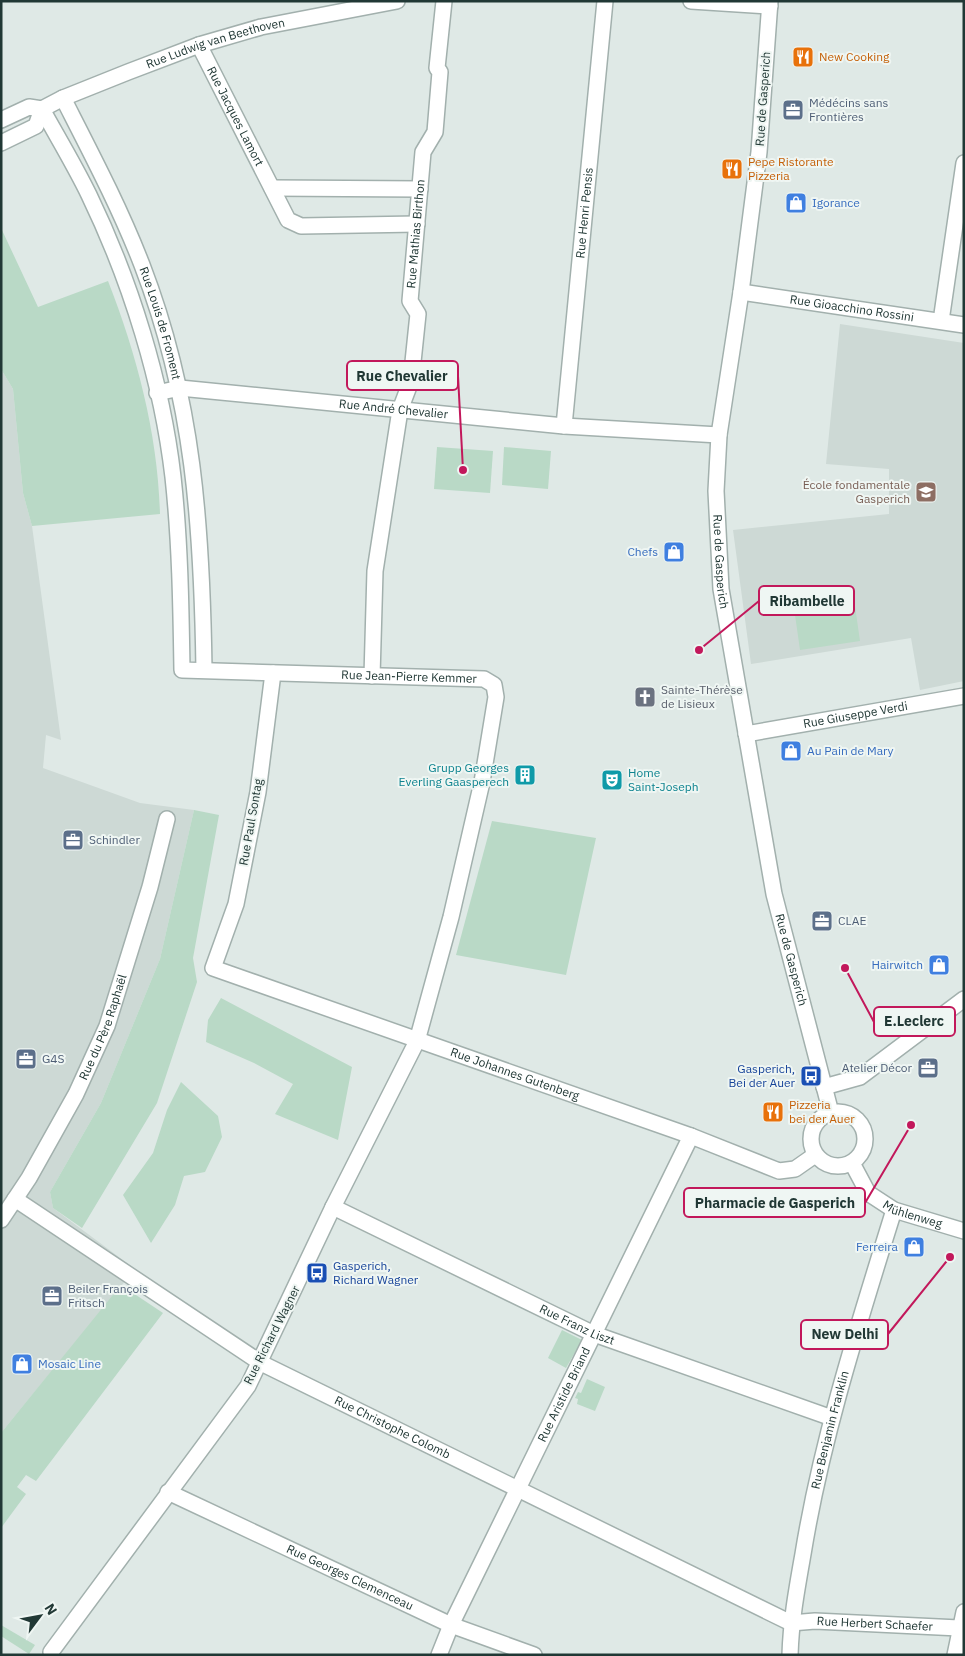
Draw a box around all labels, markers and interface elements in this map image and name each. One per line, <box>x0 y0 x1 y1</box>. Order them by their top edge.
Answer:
street label: Rue Ludwig van Beethoven <box>144 15 286 72</box>
restaurant icon: New Cooking <box>791 45 815 69</box>
place label: New Cooking <box>819 49 890 64</box>
street label: Rue de Gasperich <box>752 51 773 147</box>
street label: Rue Jacques Lamort <box>204 64 267 168</box>
place label: Médécins sans Frontières <box>809 95 888 124</box>
office icon: Médécins sans Frontières <box>781 98 805 122</box>
place label: Pepe Ristorante Pizzeria <box>748 154 834 183</box>
restaurant icon: Pepe Ristorante Pizzeria <box>720 157 744 181</box>
street label: Rue Henri Pensis <box>572 167 596 259</box>
street label: Rue Mathias Birthon <box>403 179 428 289</box>
shop icon: Igorance <box>784 191 808 215</box>
place label: Igorance <box>812 195 860 210</box>
street label: Rue Louis de Froment <box>136 265 185 381</box>
street label: Rue Gioacchino Rossini <box>789 291 915 325</box>
callout: Rue Chevalier <box>347 361 458 390</box>
text: Rue Chevalier <box>356 367 448 385</box>
street label: Rue André Chevalier <box>338 396 449 422</box>
place label: École fondamentale Gasperich <box>803 477 910 506</box>
school or university icon: École fondamentale Gasperich <box>914 480 938 504</box>
street label: Rue de Gasperich <box>710 514 732 610</box>
shop icon: Chefs <box>662 540 686 564</box>
place label: Chefs <box>627 544 658 559</box>
callout: Ribambelle <box>759 586 854 615</box>
text: Ribambelle <box>769 592 845 610</box>
street label: Rue Jean-Pierre Kemmer <box>341 667 478 686</box>
place label: Sainte-Thérèse de Lisieux <box>661 682 743 711</box>
church icon: Sainte-Thérèse de Lisieux <box>633 685 657 709</box>
street label: Rue Giuseppe Verdi <box>802 698 909 731</box>
shop icon: Au Pain de Mary <box>779 739 803 763</box>
place label: Au Pain de Mary <box>807 743 894 758</box>
place label: Grupp Georges Everling Gaasperech <box>399 760 509 789</box>
building icon: Grupp Georges Everling Gaasperech <box>513 763 537 787</box>
place label: Home Saint-Joseph <box>628 765 699 794</box>
theatre icon: Home Saint-Joseph <box>600 768 624 792</box>
street label: Rue Paul Sontag <box>235 777 266 866</box>
office icon: Schindler <box>61 828 85 852</box>
place label: Schindler <box>89 832 140 847</box>
office icon: CLAE <box>810 909 834 933</box>
street label: Rue de Gasperich <box>772 912 811 1007</box>
place label: CLAE <box>838 913 866 928</box>
shop icon: Hairwitch <box>927 953 951 977</box>
place label: Hairwitch <box>871 957 923 972</box>
street label: Rue du Père Raphaël <box>75 972 130 1082</box>
callout: E.Leclerc <box>874 1007 955 1036</box>
text: E.Leclerc <box>884 1012 944 1030</box>
street label: Rue Johannes Gutenberg <box>448 1044 582 1103</box>
office icon: G4S <box>14 1047 38 1071</box>
place label: G4S <box>42 1051 65 1066</box>
office icon: Atelier Décor <box>916 1056 940 1080</box>
place label: Atelier Décor <box>842 1060 913 1075</box>
place label: Gasperich, Bei der Auer <box>728 1061 796 1090</box>
bus stop icon: Gasperich, Bei der Auer <box>799 1064 823 1088</box>
place label: Pizzeria bei der Auer <box>789 1097 855 1126</box>
restaurant icon: Pizzeria bei der Auer <box>761 1100 785 1124</box>
callout: Pharmacie de Gasperich <box>684 1188 865 1217</box>
text: Pharmacie de Gasperich <box>695 1194 855 1212</box>
street label: Mühlenweg <box>880 1197 945 1231</box>
shop icon: Ferreira <box>902 1235 926 1259</box>
place label: Ferreira <box>856 1239 899 1254</box>
place label: Gasperich, Richard Wagner <box>333 1258 419 1287</box>
bus stop icon: Gasperich, Richard Wagner <box>305 1261 329 1285</box>
place label: Beiler François Fritsch <box>68 1281 148 1310</box>
street label: Rue Richard Wagner <box>240 1282 303 1387</box>
office icon: Beiler François Fritsch <box>40 1284 64 1308</box>
street label: Rue Franz Liszt <box>537 1301 617 1348</box>
callout: New Delhi <box>801 1320 888 1349</box>
text: New Delhi <box>811 1325 879 1343</box>
street label: Rue Aristide Briand <box>534 1344 593 1444</box>
shop icon: Mosaic Line <box>10 1352 34 1376</box>
place label: Mosaic Line <box>38 1356 101 1371</box>
street label: Rue Benjamin Franklin <box>808 1369 852 1490</box>
street label: Rue Christophe Colomb <box>332 1392 453 1462</box>
street label: Rue Georges Clemenceau <box>284 1541 416 1613</box>
north arrow <box>15 1591 65 1641</box>
text: N <box>41 1600 61 1618</box>
street label: Rue Herbert Schaefer <box>816 1613 934 1634</box>

